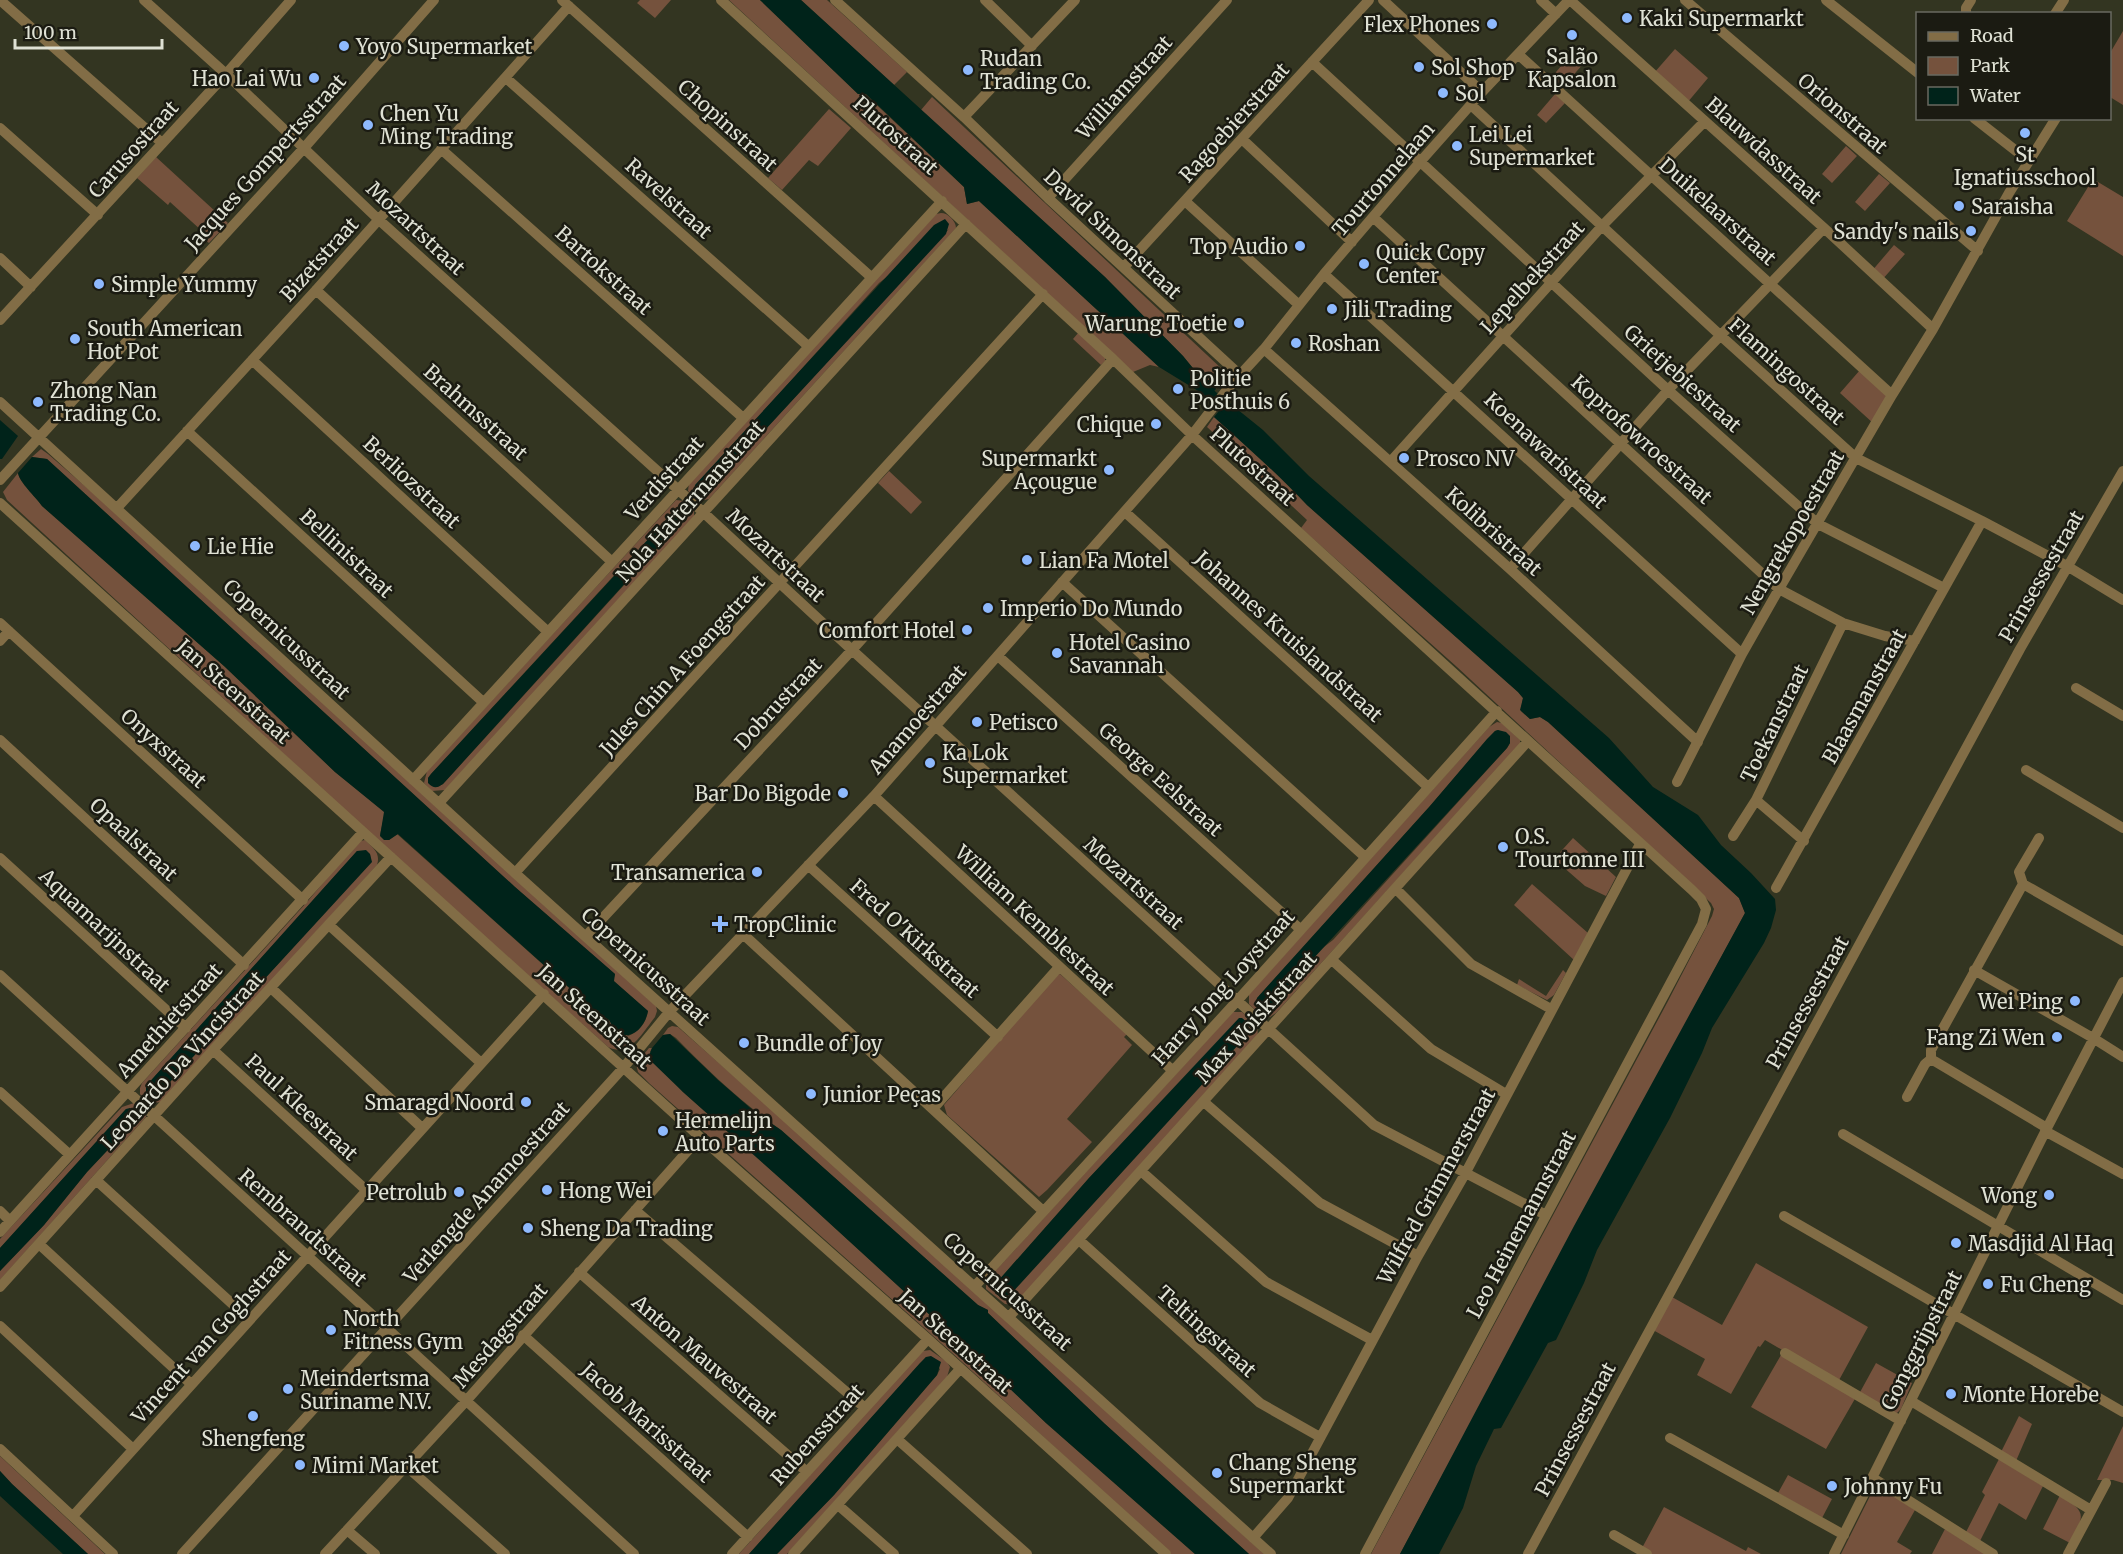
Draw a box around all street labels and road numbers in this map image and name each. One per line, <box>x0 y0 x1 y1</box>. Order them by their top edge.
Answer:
street label: Williamstraat <box>1070 30 1177 145</box>
street label: Ragoebierstraat <box>1174 57 1294 187</box>
street label: Orionstraat <box>1793 67 1893 159</box>
street label: Jacques Gompertsstraat <box>179 68 351 256</box>
street label: Chopinstraat <box>673 74 783 176</box>
street label: Plutostraat <box>848 90 944 180</box>
street label: Blauwdasstraat <box>1701 91 1827 209</box>
street label: Carusostraat <box>83 95 183 203</box>
street label: Tourtonnelaan <box>1327 117 1439 241</box>
street label: Duikelaarstraat <box>1654 152 1782 270</box>
street label: Ravelstraat <box>620 153 718 244</box>
street label: David Simonstraat <box>1039 164 1187 304</box>
street label: Mozartstraat <box>361 176 471 280</box>
street label: Bizetstraat <box>275 212 363 306</box>
street label: Lepelbekstraat <box>1475 215 1589 339</box>
street label: Bartokstraat <box>551 220 657 320</box>
street label: Flamingostraat <box>1724 312 1850 430</box>
street label: Grietjebiestraat <box>1619 319 1747 437</box>
street label: Brahmsstraat <box>419 359 533 465</box>
street label: Koprofowroestraat <box>1566 369 1718 509</box>
street label: Koenawaristraat <box>1479 387 1613 514</box>
street label: Nola Hattermanstraat <box>611 415 769 587</box>
street label: Plutostraat <box>1205 421 1301 511</box>
street label: Verdistraat <box>619 430 709 526</box>
street label: Berliozstraat <box>358 431 466 533</box>
street label: Nengrekopoestraat <box>1735 445 1849 618</box>
street label: Kolibristraat <box>1441 481 1547 581</box>
street label: Bellinistraat <box>295 503 399 603</box>
street label: Mozartstraat <box>721 503 831 607</box>
street label: Prinsessestraat <box>1993 505 2089 646</box>
street label: Johannes Kruislandstraat <box>1189 544 1388 727</box>
street label: Jules Chin A Foengstraat <box>593 569 770 761</box>
street label: Copernicusstraat <box>218 574 356 704</box>
street label: Blaasmanstraat <box>1817 624 1911 768</box>
street label: Jan Steenstraat <box>171 633 296 749</box>
street label: Dobrustraat <box>729 652 827 754</box>
street label: Anamoestraat <box>862 659 971 779</box>
street label: Toekanstraat <box>1735 660 1813 786</box>
street label: Onyxstraat <box>116 703 212 793</box>
street label: George Eelstraat <box>1094 717 1228 841</box>
street label: Opaalstraat <box>85 792 183 886</box>
street label: Mozartstraat <box>1079 832 1189 935</box>
street label: William Kemblestraat <box>949 839 1120 1000</box>
street label: Aquamarijnstraat <box>34 862 176 997</box>
street label: Fred O'Kirkstraat <box>845 873 985 1003</box>
street label: Copernicusstraat <box>576 902 716 1030</box>
street label: Harry Jong Loystraat <box>1146 904 1300 1070</box>
street label: Prinsessestraat <box>1760 931 1854 1073</box>
street label: Max Woiskistraat <box>1190 946 1322 1088</box>
street label: Amethietstraat <box>110 957 227 1083</box>
street label: Jan Steenstraat <box>532 958 657 1074</box>
street label: Leonardo Da Vincistraat <box>95 965 269 1154</box>
street label: Paul Kleestraat <box>241 1049 364 1166</box>
street label: Wilfred Grimmerstraat <box>1371 1083 1500 1289</box>
street label: Verlengde Anamoestraat <box>397 1096 575 1289</box>
street label: Leo Heinemannstraat <box>1461 1126 1581 1322</box>
street label: Rembrandtstraat <box>234 1163 373 1291</box>
street label: Copernicusstraat <box>938 1227 1078 1355</box>
street label: Vincent van Goghstraat <box>125 1243 296 1429</box>
street label: Gonggrijpstraat <box>1875 1266 1967 1414</box>
street label: Mesdagstraat <box>448 1277 552 1393</box>
street label: Teltingstraat <box>1152 1280 1262 1382</box>
street label: Jan Steenstraat <box>893 1283 1018 1399</box>
street label: Anton Mauvestraat <box>627 1288 783 1429</box>
street label: Jacob Marisstraat <box>576 1356 718 1487</box>
street label: Prinsessestraat <box>1529 1358 1621 1500</box>
street label: Rubensstraat <box>765 1378 869 1490</box>

